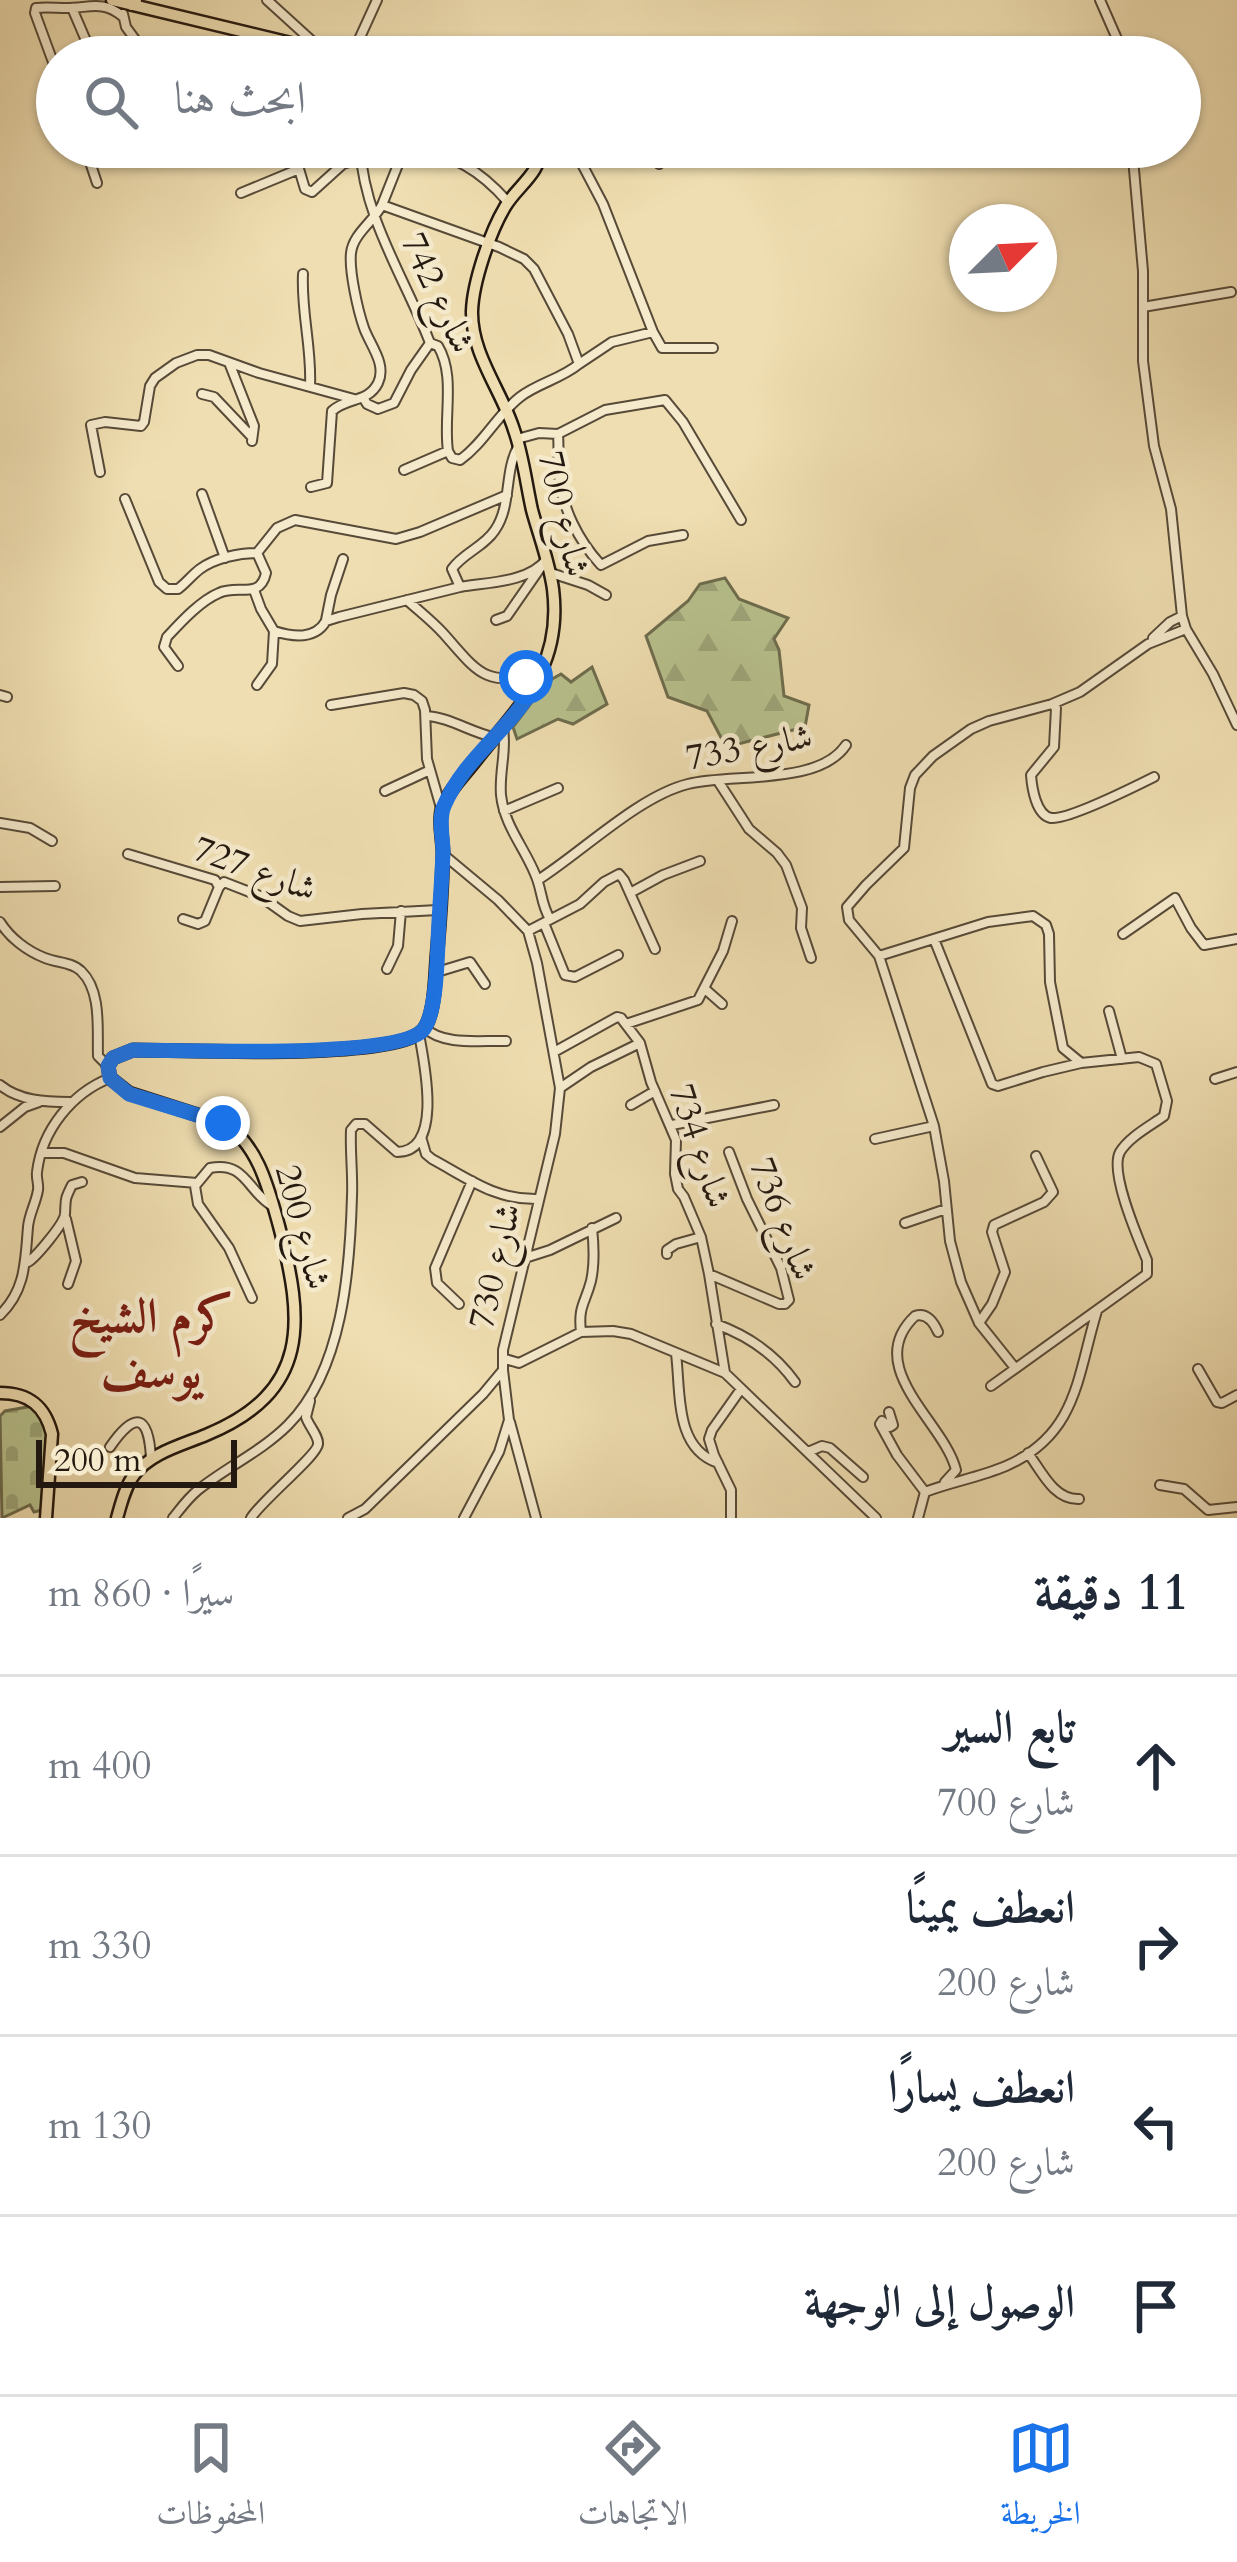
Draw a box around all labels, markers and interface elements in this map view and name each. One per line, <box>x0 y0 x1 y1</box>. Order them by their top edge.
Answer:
search box <box>36 36 1201 168</box>
text: ابحث هنا <box>174 68 306 129</box>
icon: search <box>78 69 144 135</box>
north arrow <box>949 204 1057 312</box>
street label: شارع 742 <box>384 225 487 363</box>
street label: شارع 700 <box>521 446 602 583</box>
route start <box>499 650 553 704</box>
street label: شارع 733 <box>682 712 817 787</box>
street label: شارع 727 <box>185 824 323 919</box>
street label: شارع 734 <box>652 1078 743 1216</box>
route end <box>196 1096 250 1150</box>
street label: شارع 736 <box>733 1151 829 1289</box>
street label: شارع 200 <box>258 1159 343 1296</box>
street label: شارع 730 <box>457 1198 538 1335</box>
district label: كرم الشيخ يوسف <box>69 1284 233 1404</box>
scale bar <box>36 1434 237 1487</box>
text: 200 m <box>54 1438 141 1483</box>
text: 11 دقيقة <box>1034 1558 1189 1628</box>
text: سيرًا · 860 m <box>48 1567 234 1620</box>
text: تابع السير <box>945 1697 1075 1758</box>
icon: ahead <box>1123 1733 1189 1799</box>
text: 400 m <box>48 1739 151 1792</box>
text: شارع 700 <box>937 1776 1075 1829</box>
text: انعطف يمينًا <box>906 1877 1075 1938</box>
icon: right <box>1123 1913 1189 1979</box>
text: 330 m <box>48 1919 151 1972</box>
text: شارع 200 <box>937 1956 1075 2009</box>
text: انعطف يسارًا <box>888 2057 1075 2118</box>
icon: left <box>1123 2093 1189 2159</box>
text: 130 m <box>48 2099 151 2152</box>
text: شارع 200 <box>937 2136 1075 2189</box>
text: الوصول إلى الوجهة <box>804 2272 1075 2333</box>
icon: arrive <box>1123 2273 1189 2339</box>
tab: المحفوظات <box>156 2415 265 2545</box>
tab: الاتجاهات <box>578 2415 688 2545</box>
tab: الخريطة <box>1000 2415 1081 2545</box>

